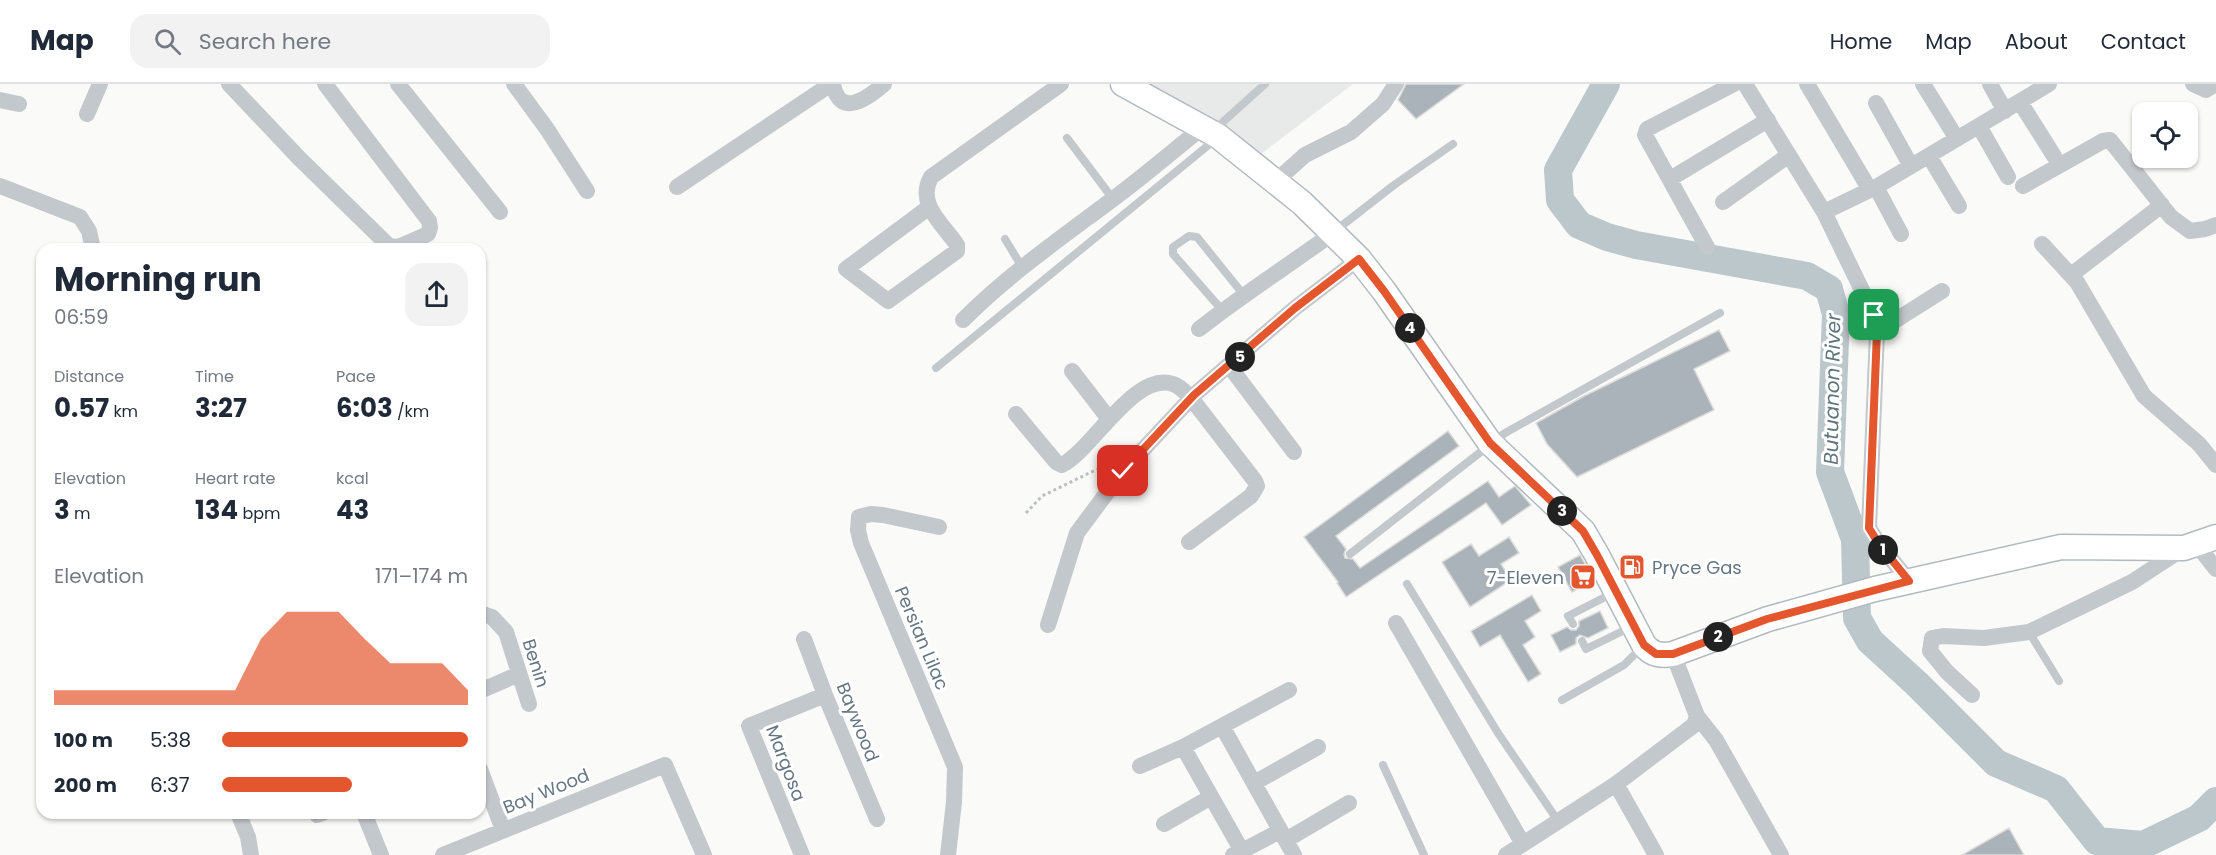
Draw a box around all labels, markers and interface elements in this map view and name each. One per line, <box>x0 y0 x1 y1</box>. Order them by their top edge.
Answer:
search box <box>130 14 550 68</box>
text: Map <box>30 21 94 60</box>
icon: search <box>151 25 184 58</box>
text: Search here <box>199 26 331 57</box>
text: Home <box>1830 27 1892 56</box>
text: Map <box>1925 27 1972 56</box>
text: About <box>2005 27 2068 56</box>
text: Contact <box>2101 27 2186 56</box>
map controls <box>2132 102 2198 168</box>
button: locate <box>2132 102 2198 168</box>
text: Morning run <box>54 256 262 303</box>
button: share <box>405 263 468 326</box>
pin <box>1848 289 1899 340</box>
icon: arrive <box>1857 298 1890 331</box>
text: 06:59 <box>54 303 109 331</box>
pin: 4 <box>1395 313 1425 343</box>
water label: Butuanon River <box>1817 313 1847 465</box>
text: 4 <box>1405 316 1415 339</box>
pin: 5 <box>1225 342 1255 372</box>
text: 5 <box>1235 345 1245 368</box>
text: Distance <box>54 365 124 388</box>
text: Time <box>195 365 234 388</box>
text: Pace <box>336 365 376 388</box>
text: 0.57 <box>54 390 109 426</box>
text: 3:27 <box>195 390 247 426</box>
text: 6:03 <box>336 390 393 426</box>
text: km <box>109 400 138 423</box>
text: /km <box>393 400 429 423</box>
pin <box>1097 445 1148 496</box>
icon: check <box>1106 454 1139 487</box>
text: Elevation <box>54 467 126 490</box>
text: Heart rate <box>195 467 275 490</box>
text: kcal <box>336 467 369 490</box>
text: 3 <box>54 492 70 528</box>
text: 134 <box>195 492 238 528</box>
text: 43 <box>336 492 369 528</box>
pin: 3 <box>1547 496 1577 526</box>
text: 3 <box>1557 499 1567 522</box>
text: m <box>70 502 91 525</box>
text: bpm <box>238 502 281 525</box>
pin: 1 <box>1868 535 1898 565</box>
text: 1 <box>1880 538 1886 561</box>
fuel station icon: Pryce Gas <box>1617 552 1647 582</box>
place label: Pryce Gas <box>1652 555 1742 580</box>
text: Elevation <box>54 562 144 590</box>
text: 171–174 m <box>375 562 468 590</box>
supermarket icon: 7-Eleven <box>1568 562 1598 592</box>
place label: 7-Eleven <box>1487 565 1564 590</box>
street label: Persian Lilac <box>889 582 955 694</box>
pin: 2 <box>1703 622 1733 652</box>
text: 2 <box>1713 625 1723 648</box>
street label: Benin <box>516 636 556 690</box>
street label: Baywood <box>831 679 885 765</box>
street label: Margosa <box>760 721 812 805</box>
text: 100 m <box>54 726 113 754</box>
text: 5:38 <box>150 726 191 754</box>
street label: Bay Wood <box>499 762 593 820</box>
text: 200 m <box>54 771 117 799</box>
text: 6:37 <box>150 771 190 799</box>

